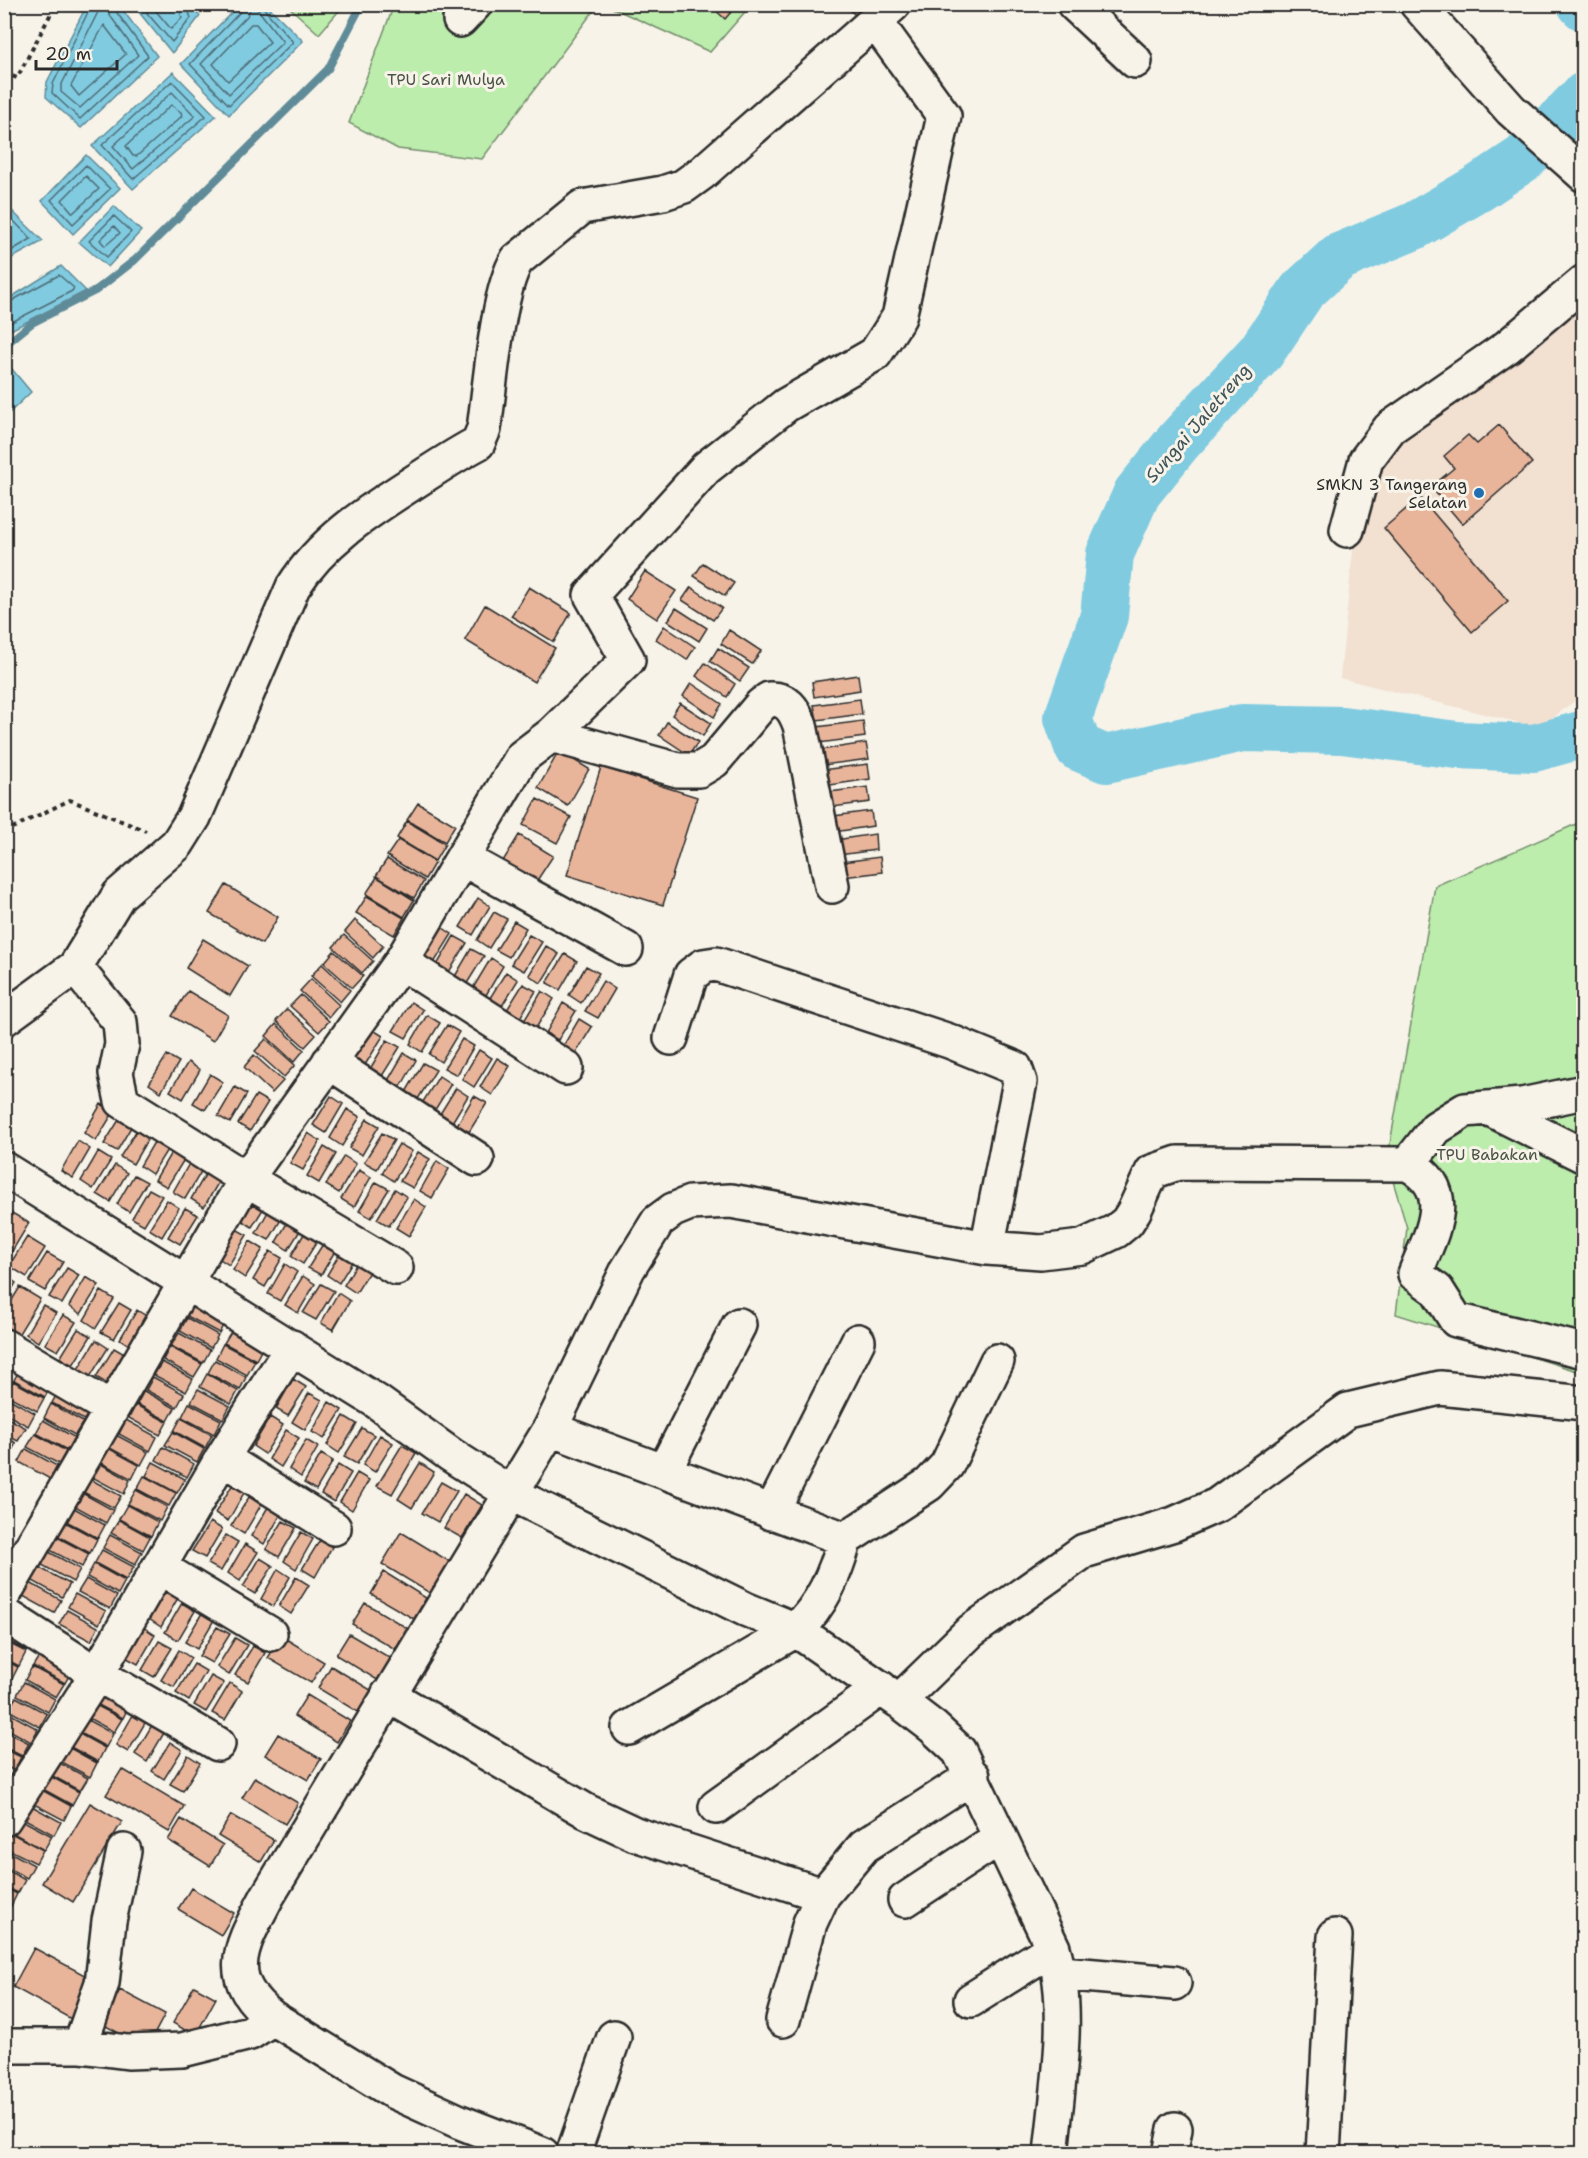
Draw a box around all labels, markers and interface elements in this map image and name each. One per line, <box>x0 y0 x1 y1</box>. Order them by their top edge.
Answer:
scale bar <box>36 33 117 71</box>
text: 20 m <box>45 42 91 66</box>
park label: TPU Sari Mulya <box>387 69 505 90</box>
water label: Sungai Jaletreng <box>1140 359 1256 487</box>
place label: SMKN 3 Tangerang Selatan <box>1316 474 1467 513</box>
marker: SMKN 3 Tangerang Selatan <box>1472 486 1486 500</box>
park label: TPU Babakan <box>1436 1144 1538 1165</box>

